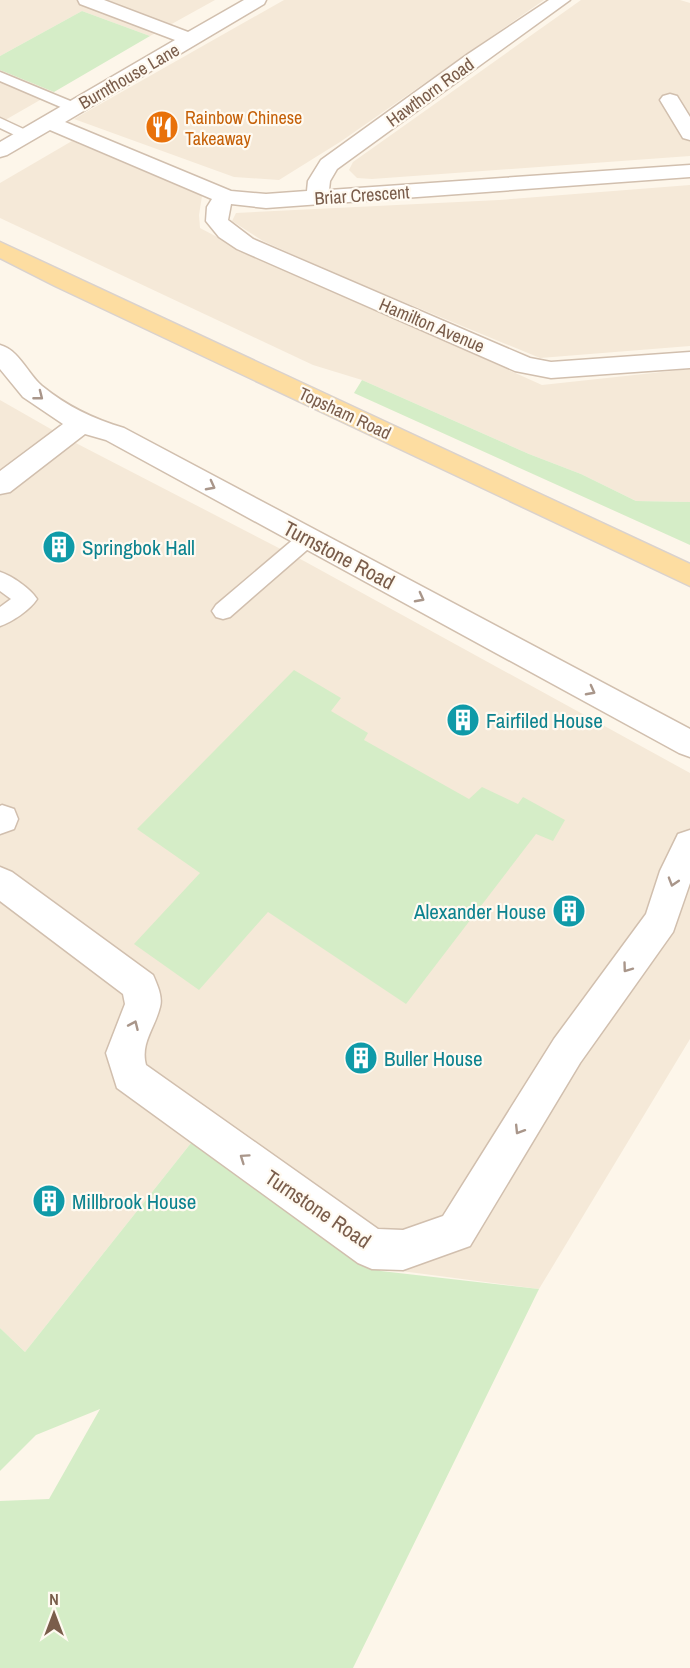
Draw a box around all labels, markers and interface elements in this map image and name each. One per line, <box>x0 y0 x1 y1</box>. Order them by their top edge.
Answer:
street label: Burnthouse Lane <box>74 37 184 115</box>
street label: Hawthorn Road <box>381 52 479 132</box>
place label: Rainbow Chinese Takeaway <box>185 105 302 151</box>
restaurant icon: Rainbow Chinese Takeaway <box>144 109 180 145</box>
street label: Briar Crescent <box>314 179 410 211</box>
street label: Hamilton Avenue <box>375 292 489 358</box>
street label: Topsham Road <box>295 381 395 445</box>
one-way arrow <box>33 388 44 399</box>
one-way arrow <box>205 479 215 490</box>
street label: Turnstone Road <box>278 514 400 596</box>
building icon: Springbok Hall <box>41 529 77 565</box>
place label: Springbok Hall <box>82 533 195 562</box>
one-way arrow <box>414 591 424 602</box>
one-way arrow <box>585 684 596 695</box>
building icon: Fairfiled House <box>445 702 481 738</box>
place label: Fairfiled House <box>486 706 603 735</box>
one-way arrow <box>668 876 680 887</box>
building icon: Alexander House <box>551 893 587 929</box>
place label: Alexander House <box>413 897 546 926</box>
one-way arrow <box>623 962 634 973</box>
one-way arrow <box>127 1020 139 1031</box>
building icon: Buller House <box>343 1040 379 1076</box>
place label: Buller House <box>384 1044 483 1073</box>
one-way arrow <box>514 1124 526 1134</box>
one-way arrow <box>240 1155 251 1166</box>
street label: Turnstone Road <box>259 1163 377 1255</box>
building icon: Millbrook House <box>31 1183 67 1219</box>
place label: Millbrook House <box>72 1187 196 1216</box>
north arrow <box>24 1584 84 1644</box>
text: N <box>49 1588 59 1610</box>

